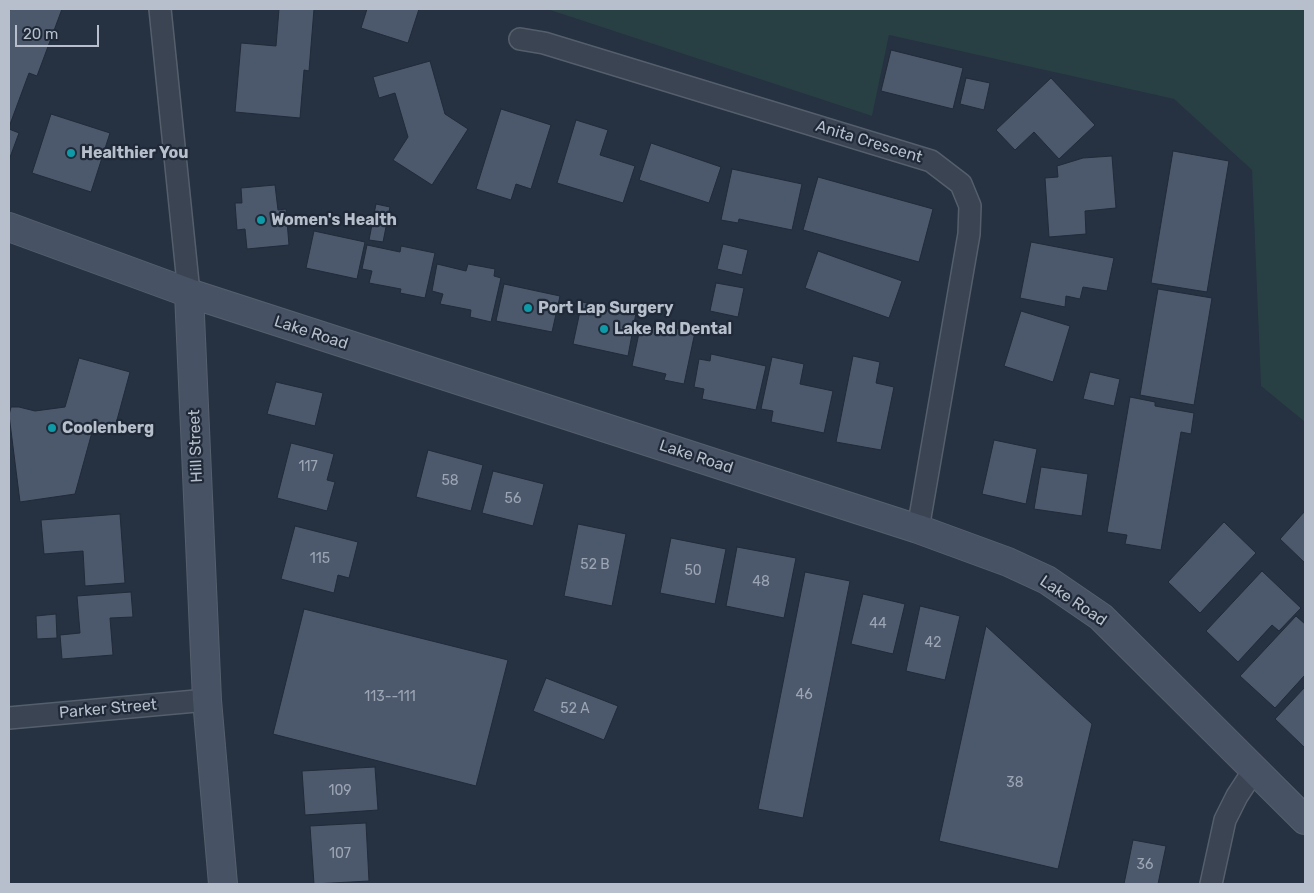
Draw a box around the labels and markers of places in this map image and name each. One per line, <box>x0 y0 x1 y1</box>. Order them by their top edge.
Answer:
place label: Healthier You <box>81 143 189 163</box>
marker: Healthier You <box>65 147 77 159</box>
place label: Women's Health <box>271 210 397 230</box>
marker: Women's Health <box>255 214 267 226</box>
place label: Port Lap Surgery <box>538 298 674 318</box>
marker: Port Lap Surgery <box>522 302 534 314</box>
place label: Lake Rd Dental <box>614 319 732 339</box>
marker: Lake Rd Dental <box>598 323 610 335</box>
place label: Coolenberg <box>62 418 154 438</box>
marker: Coolenberg <box>46 422 58 434</box>

